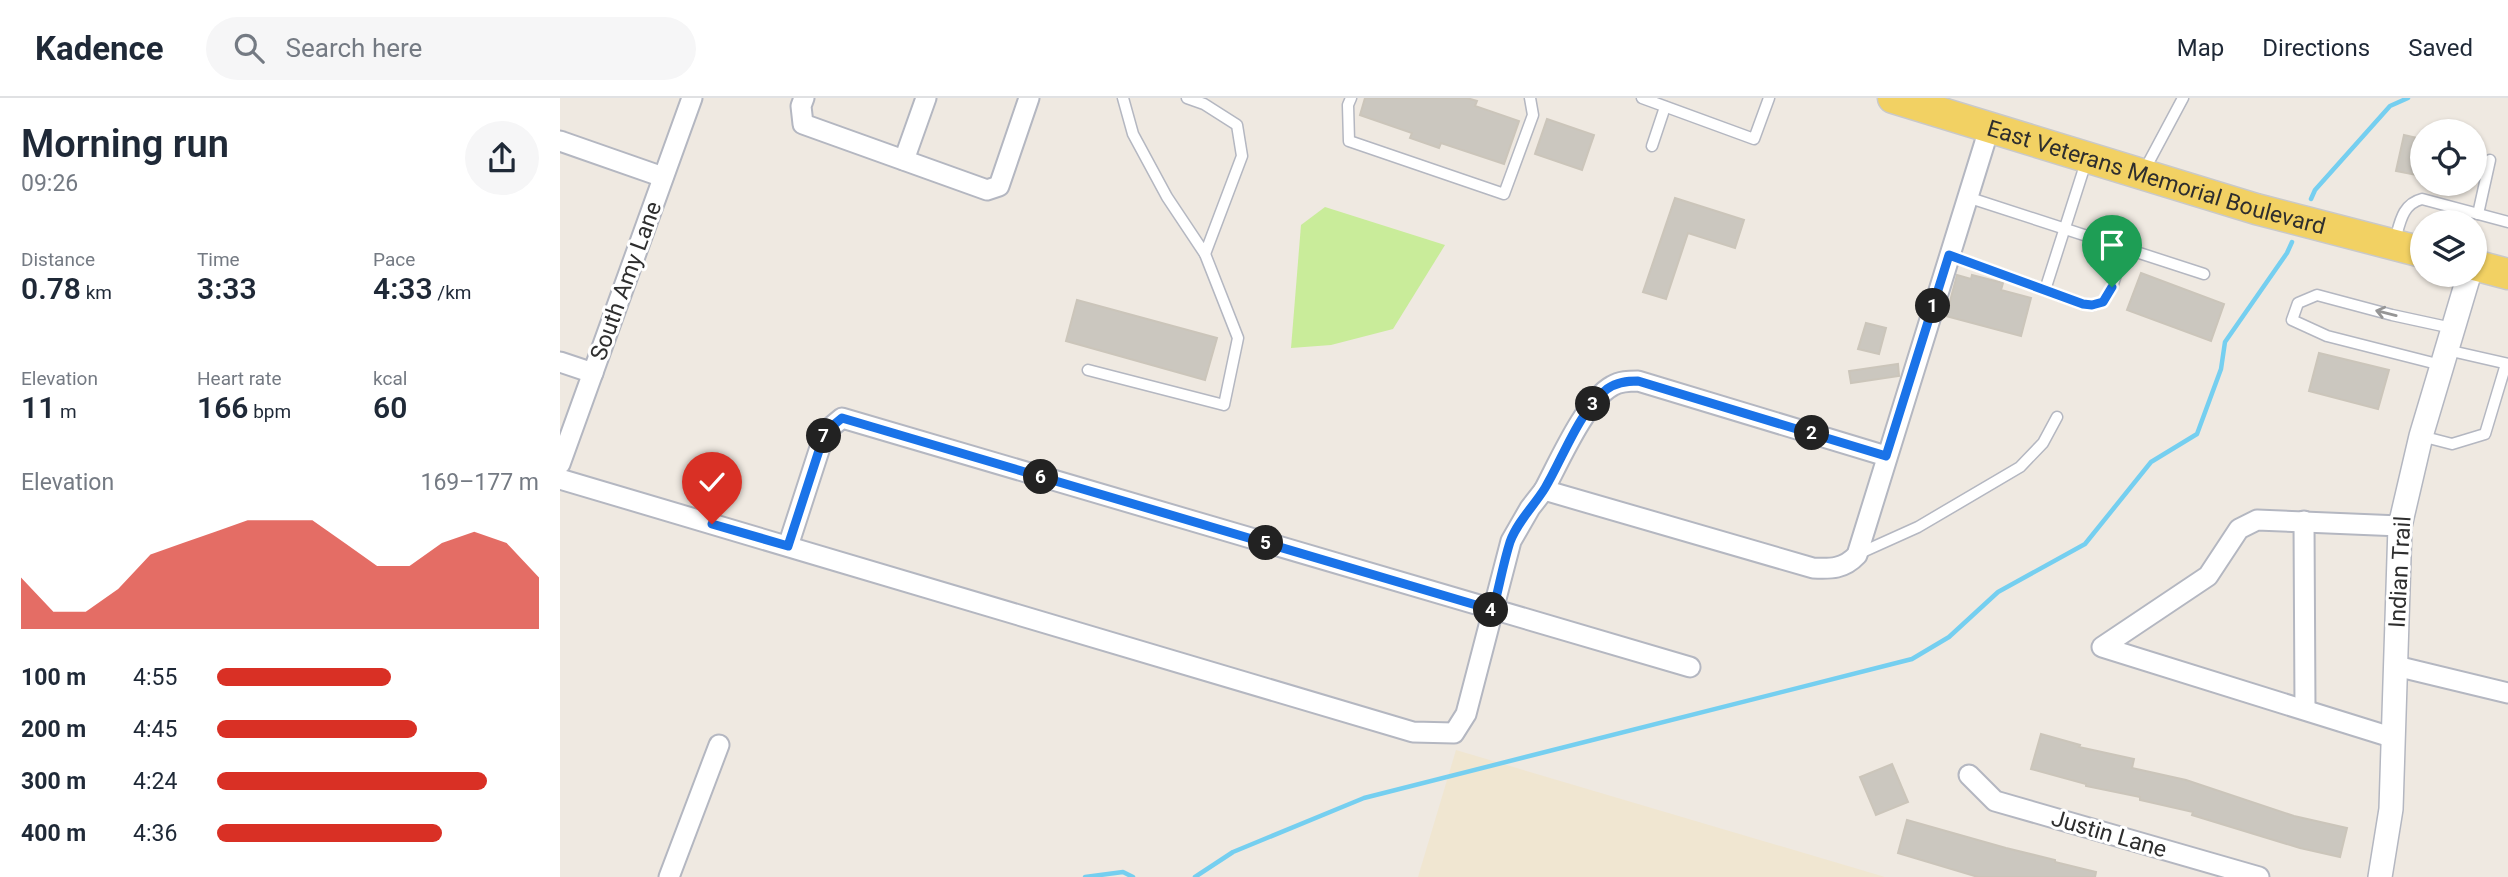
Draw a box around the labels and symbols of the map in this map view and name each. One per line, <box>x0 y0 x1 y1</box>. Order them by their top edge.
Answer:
street label: East Veterans Memorial Boulevard <box>1984 114 2328 240</box>
street label: South Amy Lane <box>585 198 667 364</box>
pin <box>2082 215 2142 287</box>
pin: 1 <box>1916 288 1950 324</box>
one-way arrow <box>2375 306 2398 319</box>
pin: 3 <box>1576 386 1610 422</box>
pin: 2 <box>1794 416 1830 450</box>
pin: 7 <box>806 418 842 454</box>
pin <box>682 452 742 524</box>
pin: 6 <box>1023 460 1058 494</box>
street label: Indian Trail <box>2384 515 2416 629</box>
pin: 5 <box>1248 526 1284 560</box>
pin: 4 <box>1474 592 1508 628</box>
street label: Justin Lane <box>2048 805 2170 863</box>

